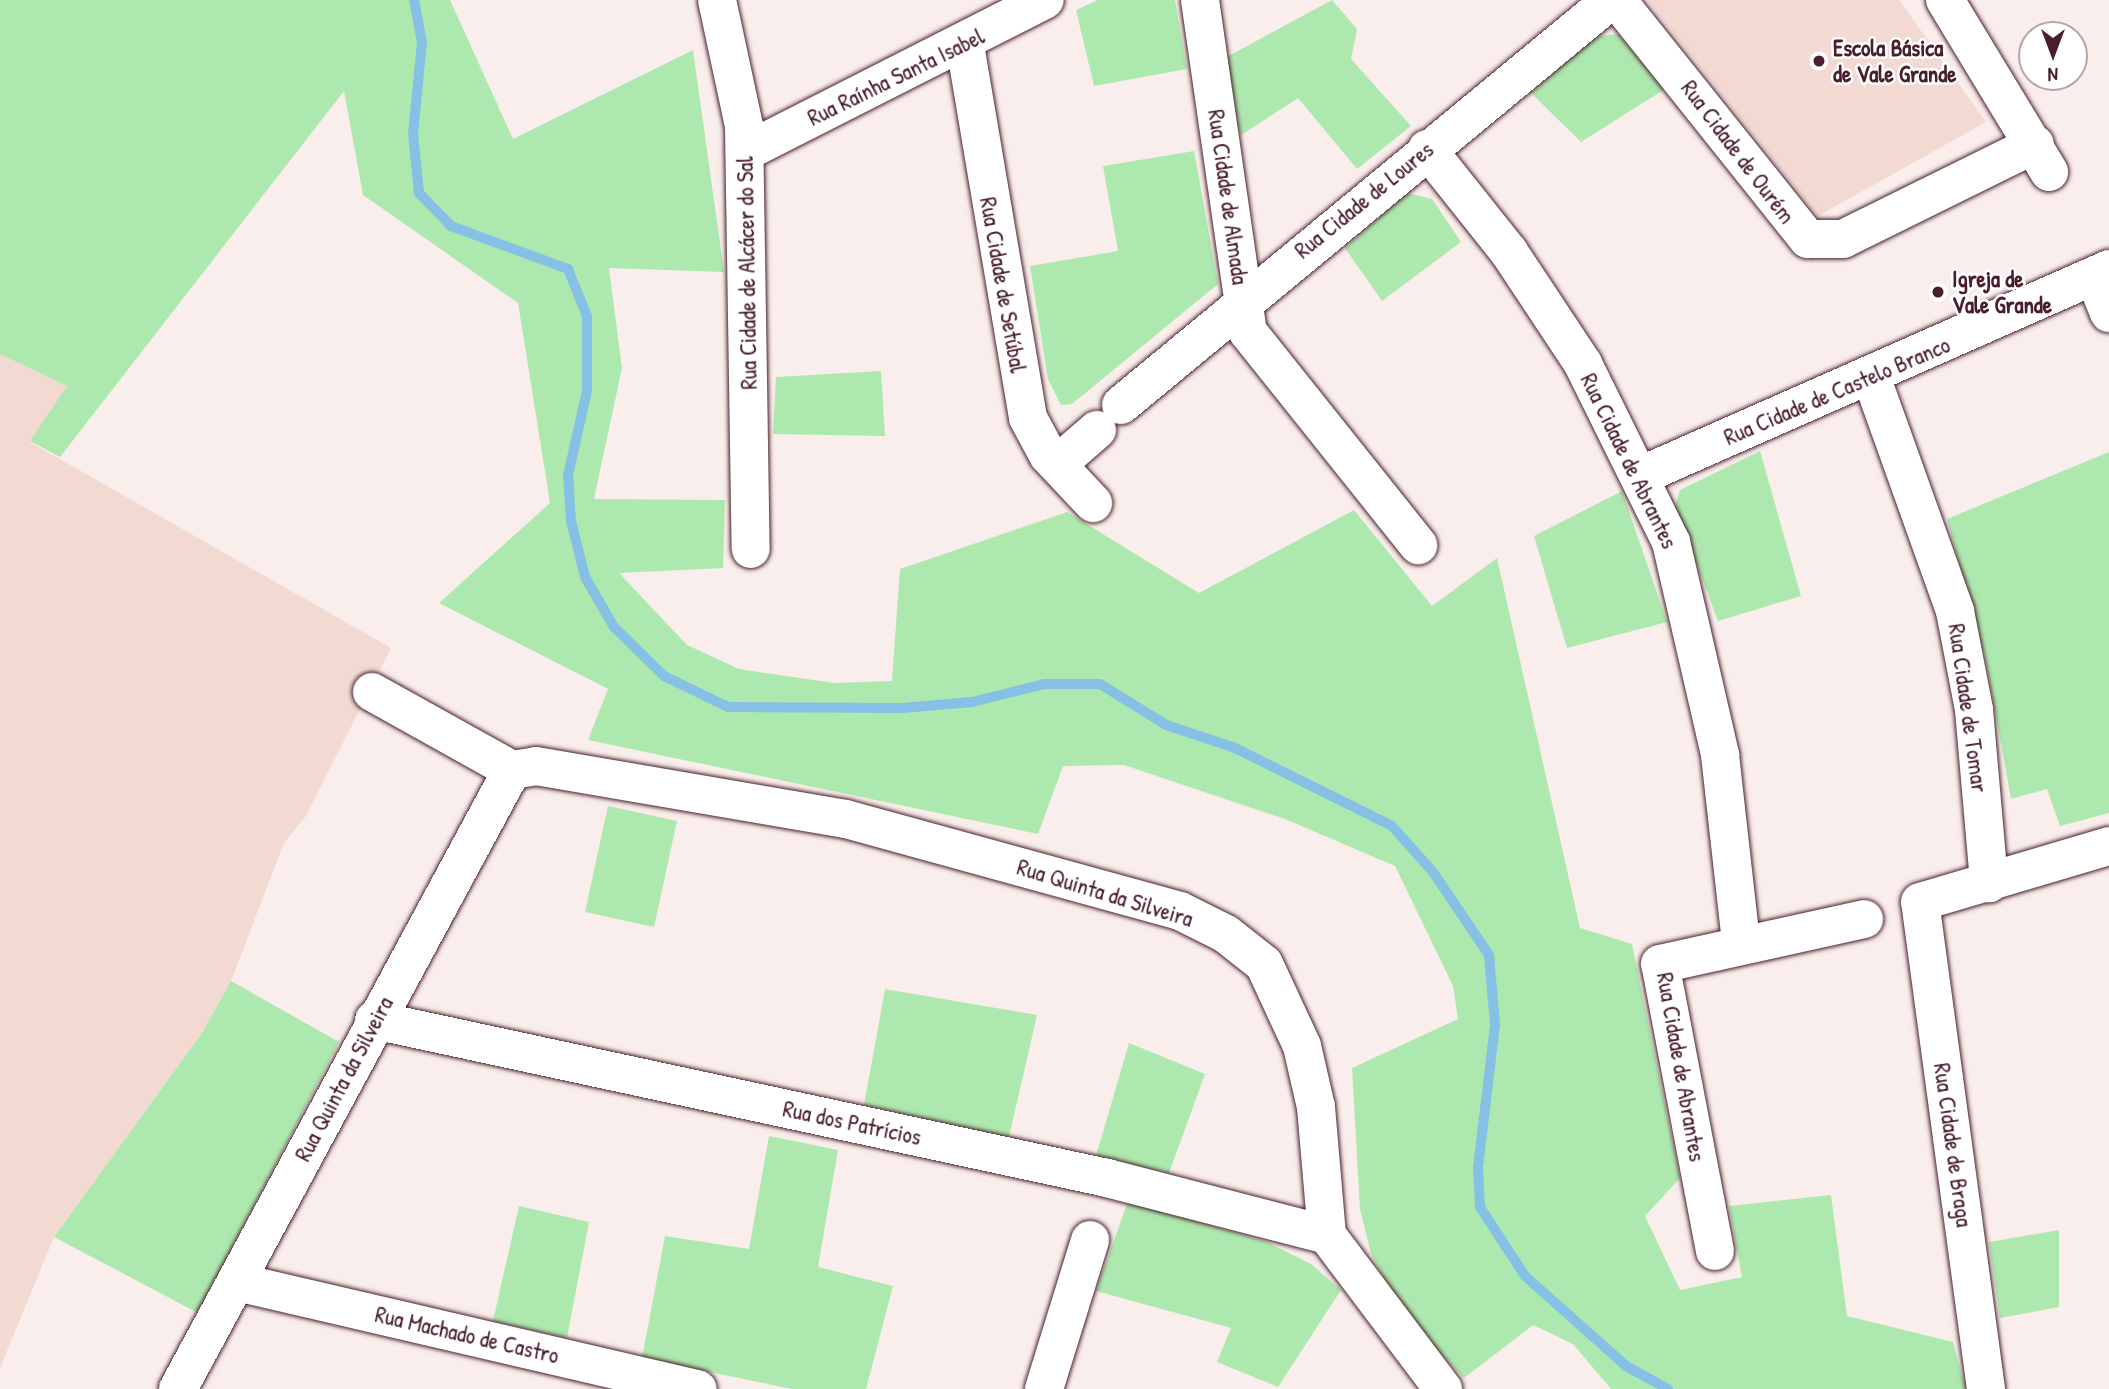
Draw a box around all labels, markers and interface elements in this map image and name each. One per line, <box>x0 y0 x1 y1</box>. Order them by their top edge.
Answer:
north arrow <box>2018 21 2088 91</box>
street label: Rua Raínha Santa Isabel <box>803 22 989 132</box>
place label: Escola Básica de Vale Grande <box>1833 34 1956 88</box>
marker: Escola Básica de Vale Grande <box>1811 53 1827 69</box>
text: N <box>2048 62 2058 88</box>
street label: Rua Cidade de Ourém <box>1675 75 1801 229</box>
street label: Rua Cidade de Almada <box>1202 108 1254 286</box>
street label: Rua Cidade de Loures <box>1289 136 1439 264</box>
street label: Rua Cidade de Alcácer do Sal <box>731 156 763 390</box>
street label: Rua Cidade de Setúbal <box>974 195 1032 375</box>
place label: Igreja de Vale Grande <box>1952 265 2052 319</box>
marker: Igreja de Vale Grande <box>1930 284 1946 300</box>
street label: Rua Cidade de Castelo Branco <box>1720 331 1954 451</box>
street label: Rua Cidade de Abrantes <box>1575 369 1683 553</box>
street label: Rua Cidade de Tomar <box>1943 622 1993 794</box>
street label: Rua Quinta da Silveira <box>1014 853 1196 933</box>
street label: Rua Cidade de Abrantes <box>1651 970 1711 1164</box>
street label: Rua Quinta da Silveira <box>289 992 399 1166</box>
street label: Rua Cidade de Braga <box>1928 1061 1978 1229</box>
street label: Rua dos Patrícios <box>780 1095 924 1151</box>
street label: Rua Machado de Castro <box>372 1300 562 1370</box>

